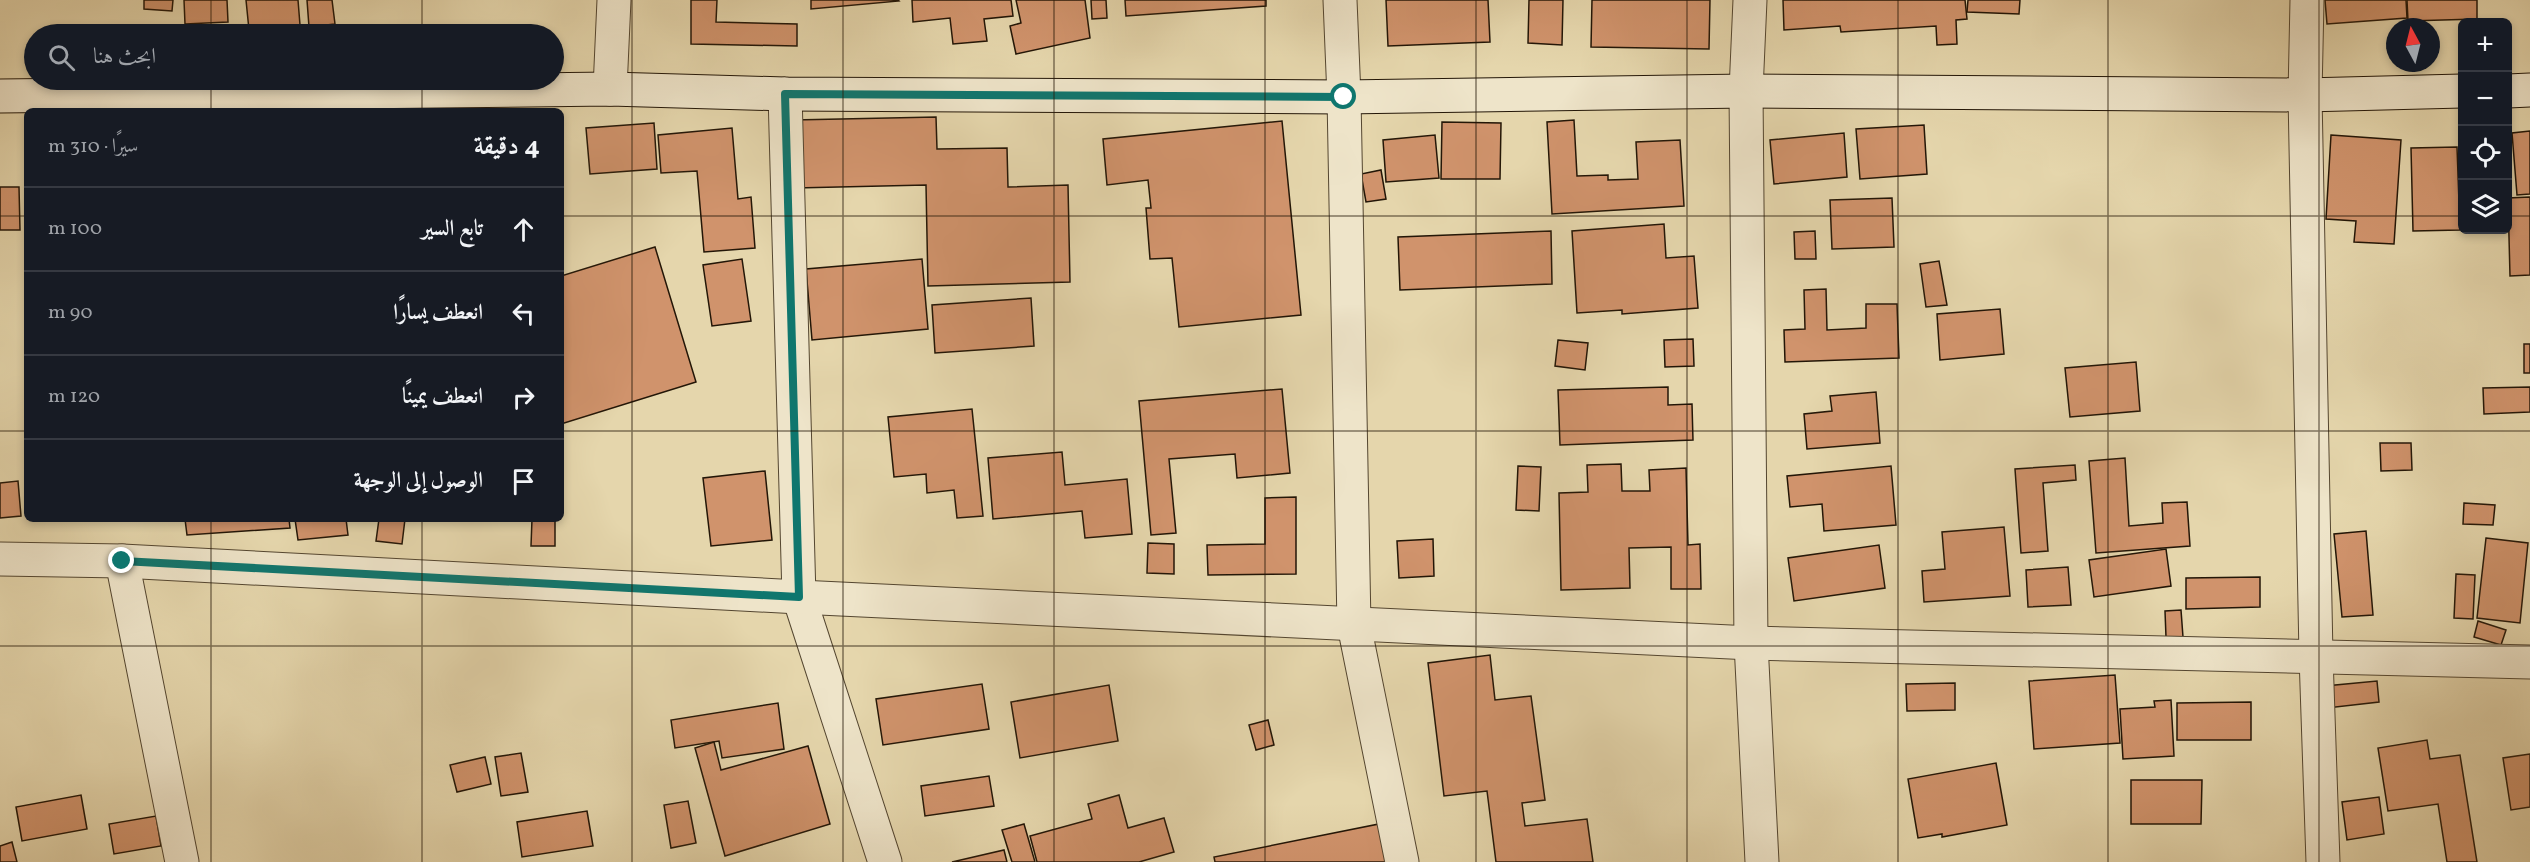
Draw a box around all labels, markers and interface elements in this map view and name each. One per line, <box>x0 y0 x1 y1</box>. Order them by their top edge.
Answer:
north arrow <box>2386 18 2440 72</box>
map controls <box>2458 18 2512 234</box>
button: + <box>2458 18 2512 72</box>
search box <box>24 24 564 90</box>
icon: search <box>45 41 78 74</box>
text: ابحث هنا <box>93 42 156 73</box>
button: − <box>2458 72 2512 126</box>
route start <box>1330 83 1356 109</box>
button: locate <box>2458 126 2512 180</box>
text: 4 دقيقة <box>474 129 540 165</box>
text: سيرًا · 310 m <box>48 133 138 161</box>
button: layers <box>2458 180 2512 234</box>
icon: ahead <box>507 213 540 246</box>
text: تابع السير <box>421 214 483 245</box>
text: 100 m <box>48 215 102 243</box>
icon: left <box>507 297 540 330</box>
text: انعطف يسارًا <box>393 298 483 329</box>
text: 90 m <box>48 299 93 327</box>
icon: right <box>507 381 540 414</box>
text: انعطف يمينًا <box>402 382 483 413</box>
text: 120 m <box>48 383 100 411</box>
icon: arrive <box>507 465 540 498</box>
text: الوصول إلى الوجهة <box>354 466 483 497</box>
route end <box>108 547 134 573</box>

